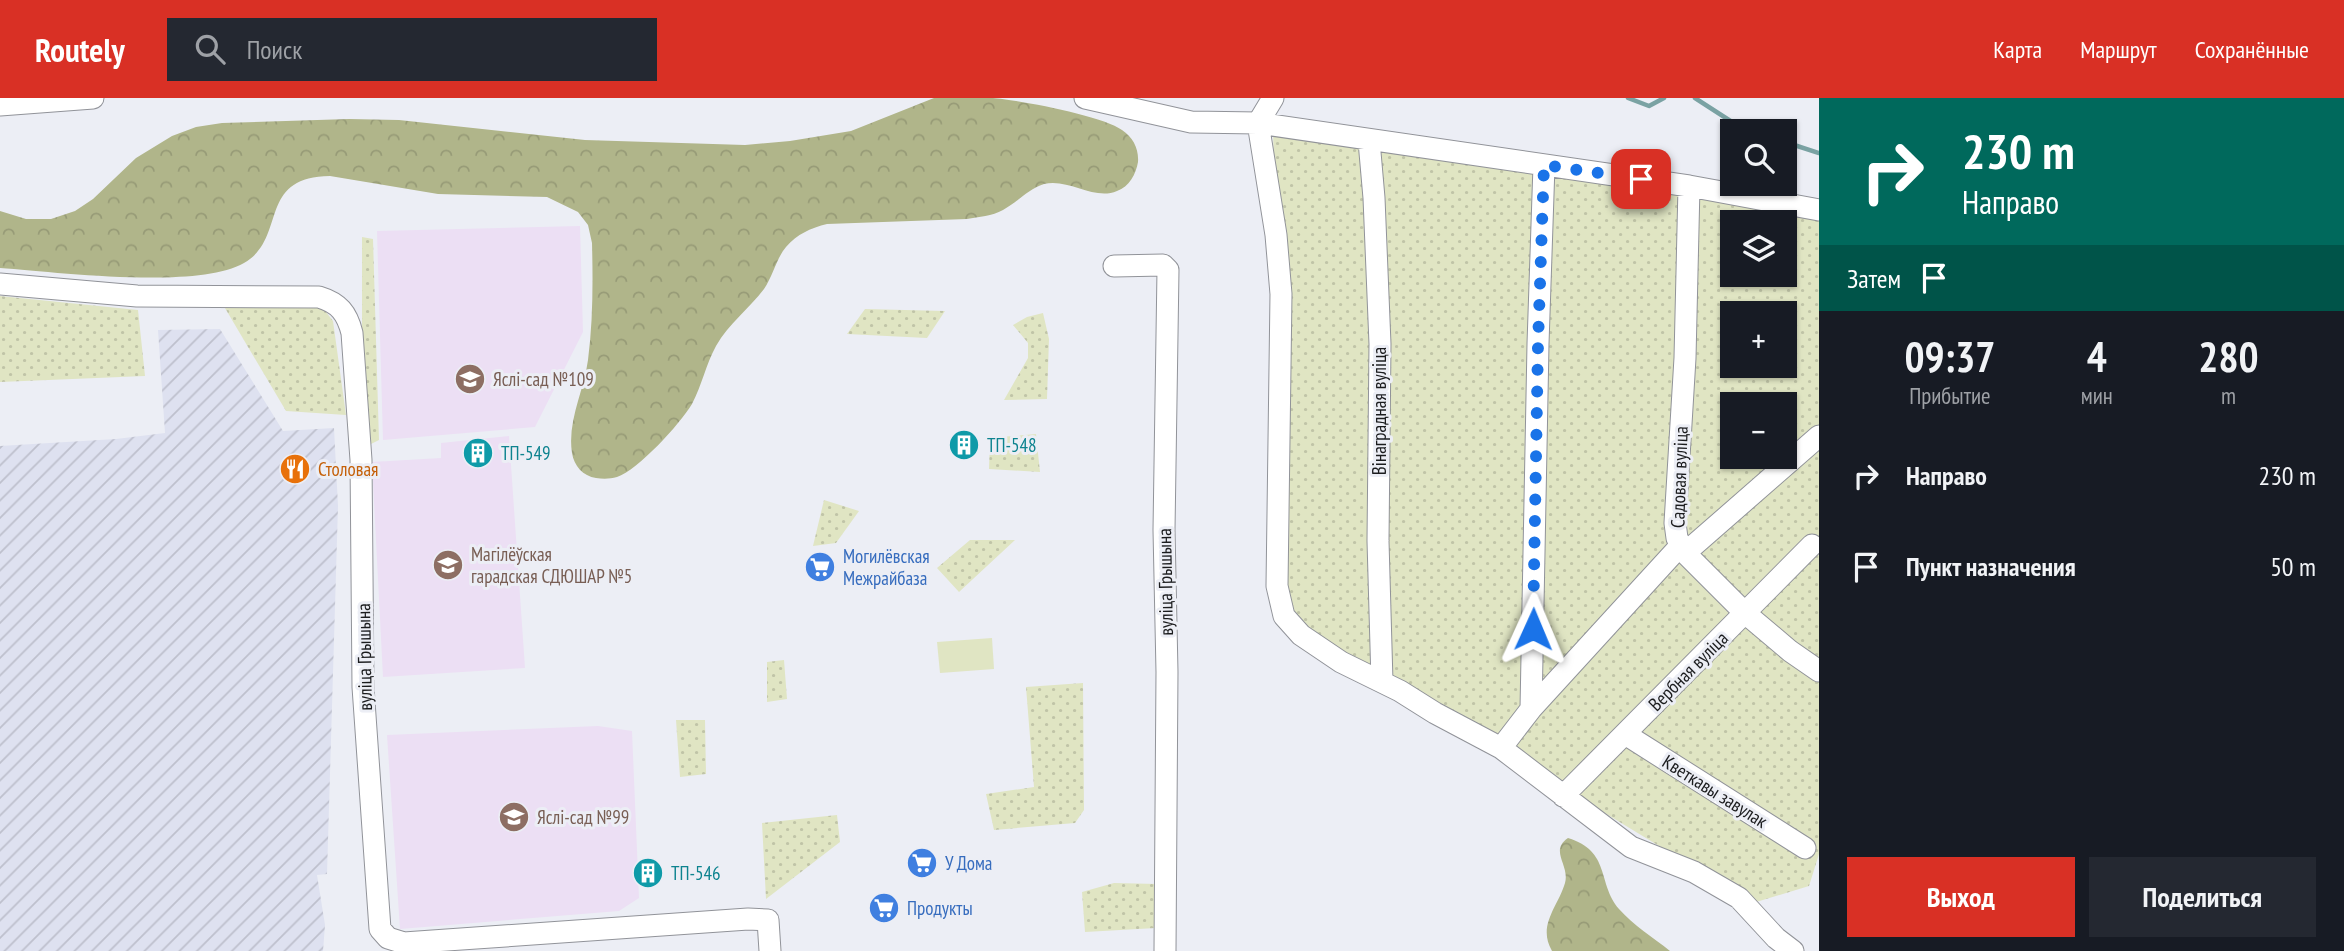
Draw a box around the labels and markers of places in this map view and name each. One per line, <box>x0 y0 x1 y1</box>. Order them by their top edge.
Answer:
pin <box>1611 149 1671 209</box>
school or university icon: Яслі-сад №109 <box>453 362 487 396</box>
place label: Яслі-сад №109 <box>493 367 594 391</box>
building icon: ТП-548 <box>947 428 981 462</box>
place label: ТП-548 <box>987 433 1037 457</box>
building icon: ТП-549 <box>461 436 495 470</box>
place label: ТП-549 <box>501 441 551 465</box>
restaurant icon: Столовая <box>278 452 312 486</box>
place label: Столовая <box>318 457 378 481</box>
place label: Магілёўская гарадская СДЮШАР №5 <box>471 542 632 588</box>
place label: Могилёвская Межрайбаза <box>843 544 930 590</box>
school or university icon: Магілёўская гарадская СДЮШАР №5 <box>431 548 465 582</box>
supermarket icon: Могилёвская Межрайбаза <box>803 550 837 584</box>
school or university icon: Яслі-сад №99 <box>497 800 531 834</box>
place label: Яслі-сад №99 <box>537 805 629 829</box>
supermarket icon: У Дома <box>905 846 939 880</box>
place label: У Дома <box>945 851 992 875</box>
building icon: ТП-546 <box>631 856 665 890</box>
place label: ТП-546 <box>671 861 721 885</box>
supermarket icon: Продукты <box>867 891 901 925</box>
place label: Продукты <box>907 896 973 920</box>

